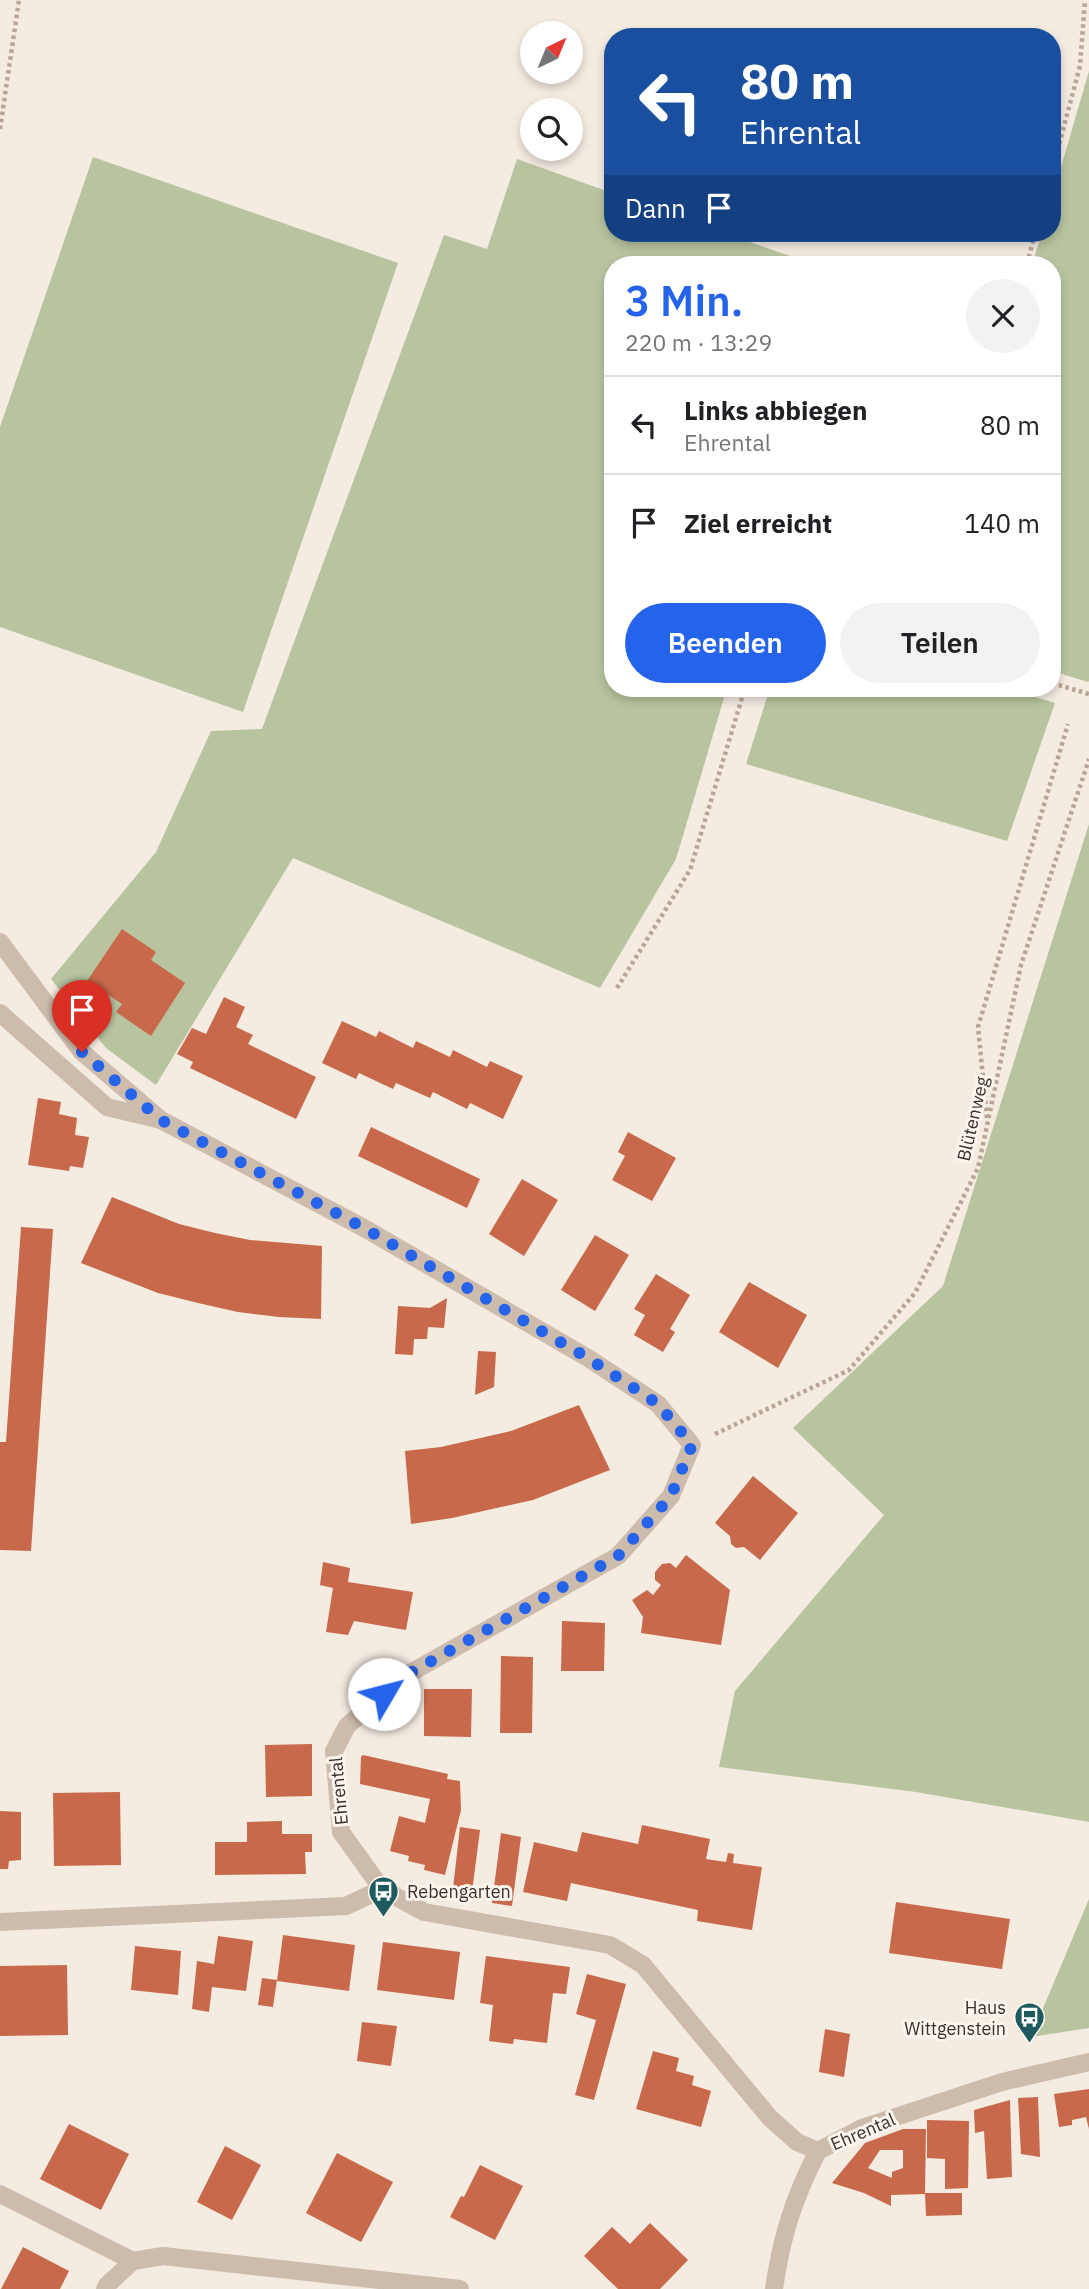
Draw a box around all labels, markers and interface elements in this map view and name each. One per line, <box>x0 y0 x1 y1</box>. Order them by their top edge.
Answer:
north arrow <box>520 21 583 84</box>
map controls <box>520 21 583 161</box>
text: 80 m <box>740 49 854 112</box>
icon: left <box>625 56 716 147</box>
button: search <box>520 98 583 161</box>
text: Ehrental <box>740 111 861 153</box>
icon: arrive <box>700 189 738 227</box>
text: Dann <box>625 191 686 225</box>
text: 3 Min. <box>625 273 743 328</box>
button: close <box>966 279 1040 353</box>
text: 220 m · 13:29 <box>625 327 772 357</box>
text: Links abbiegen <box>684 393 867 427</box>
icon: left <box>625 406 663 444</box>
text: 80 m <box>980 408 1040 442</box>
text: Ehrental <box>684 427 771 457</box>
icon: arrive <box>625 504 663 542</box>
text: Ziel erreicht <box>684 506 832 540</box>
text: 140 m <box>964 506 1040 540</box>
button: Beenden <box>625 603 826 683</box>
button: Teilen <box>840 603 1040 683</box>
pin <box>52 980 112 1052</box>
icon: arrive <box>63 991 101 1029</box>
street label: Blütenweg <box>952 1074 994 1164</box>
position arrow <box>347 1657 421 1731</box>
street label: Ehrental <box>324 1756 353 1826</box>
bus stop icon: Rebengarten <box>367 1875 401 1919</box>
place label: Rebengarten <box>407 1880 511 1903</box>
place label: Haus Wittgenstein <box>904 1996 1006 2040</box>
bus stop icon: Haus Wittgenstein <box>1012 2001 1046 2045</box>
street label: Ehrental <box>827 2108 899 2155</box>

